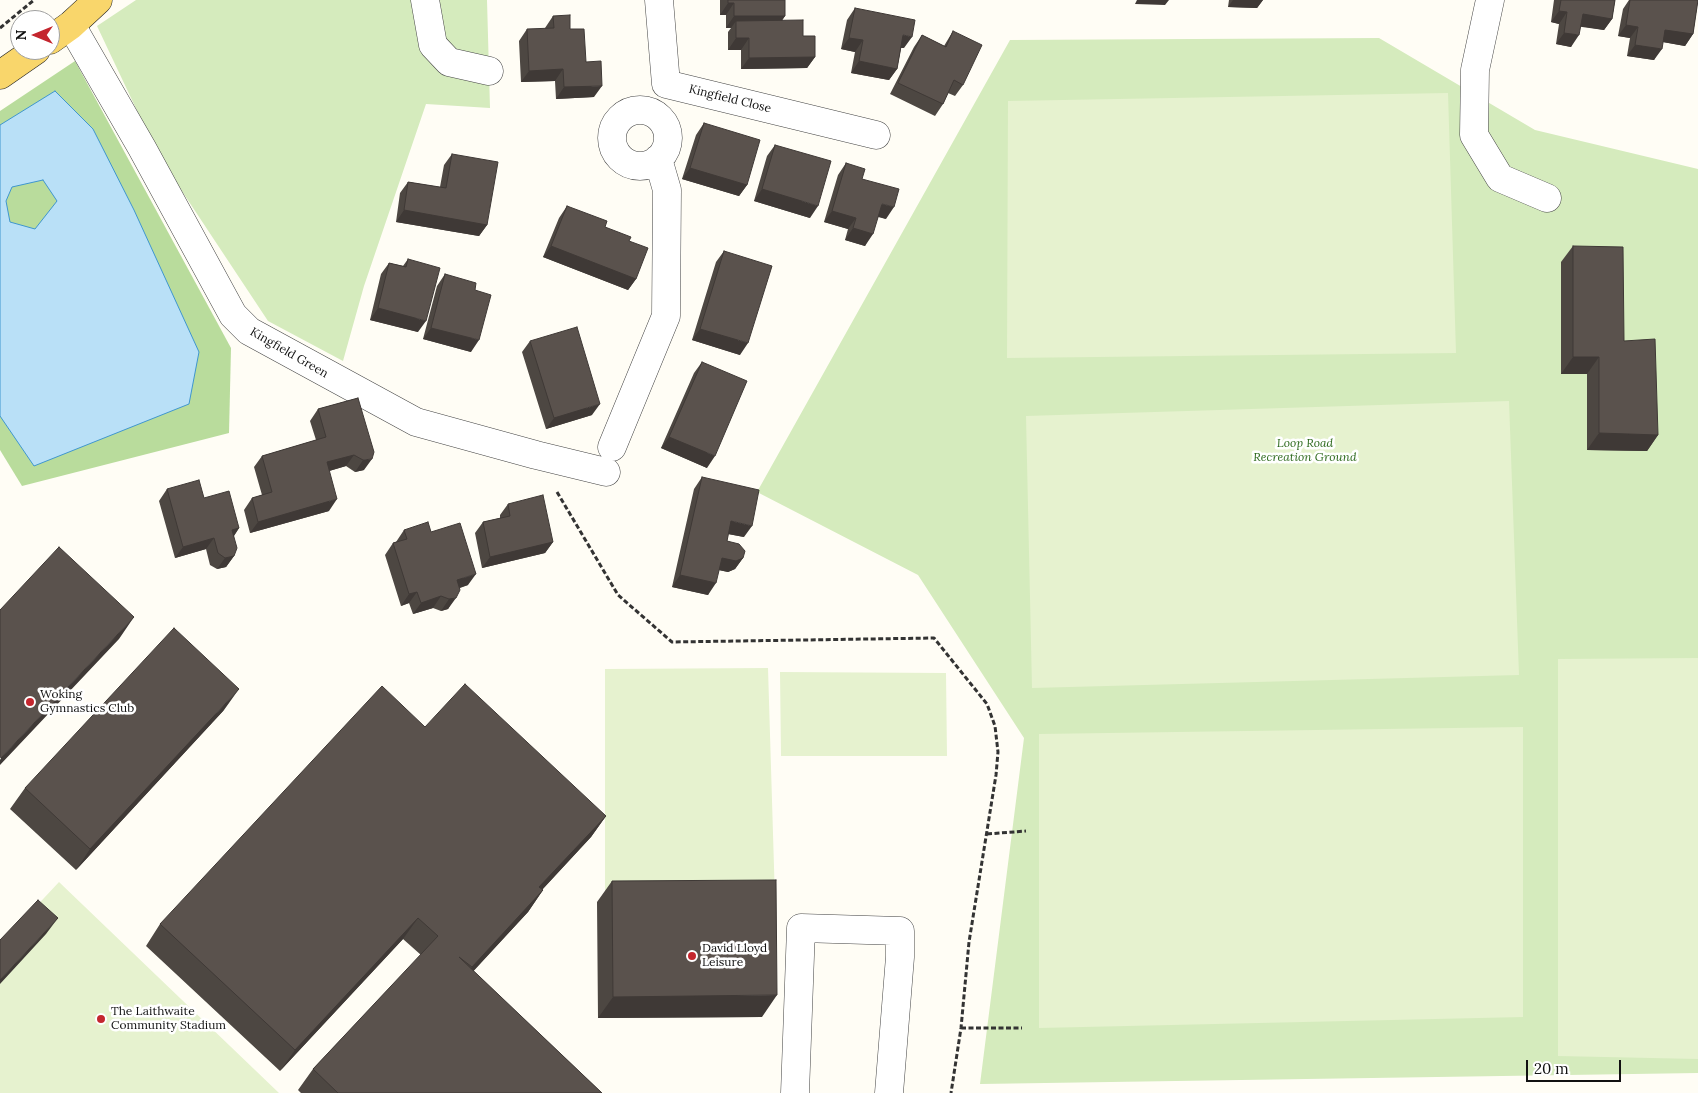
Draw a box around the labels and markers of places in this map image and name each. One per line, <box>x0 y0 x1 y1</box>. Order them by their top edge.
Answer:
place label: Woking Gymnastics Club <box>40 688 134 716</box>
marker: Woking Gymnastics Club <box>24 696 36 708</box>
place label: David Lloyd Leisure <box>702 942 767 970</box>
marker: David Lloyd Leisure <box>686 950 698 962</box>
place label: The Laithwaite Community Stadium <box>111 1005 226 1033</box>
marker: The Laithwaite Community Stadium <box>95 1013 107 1025</box>

